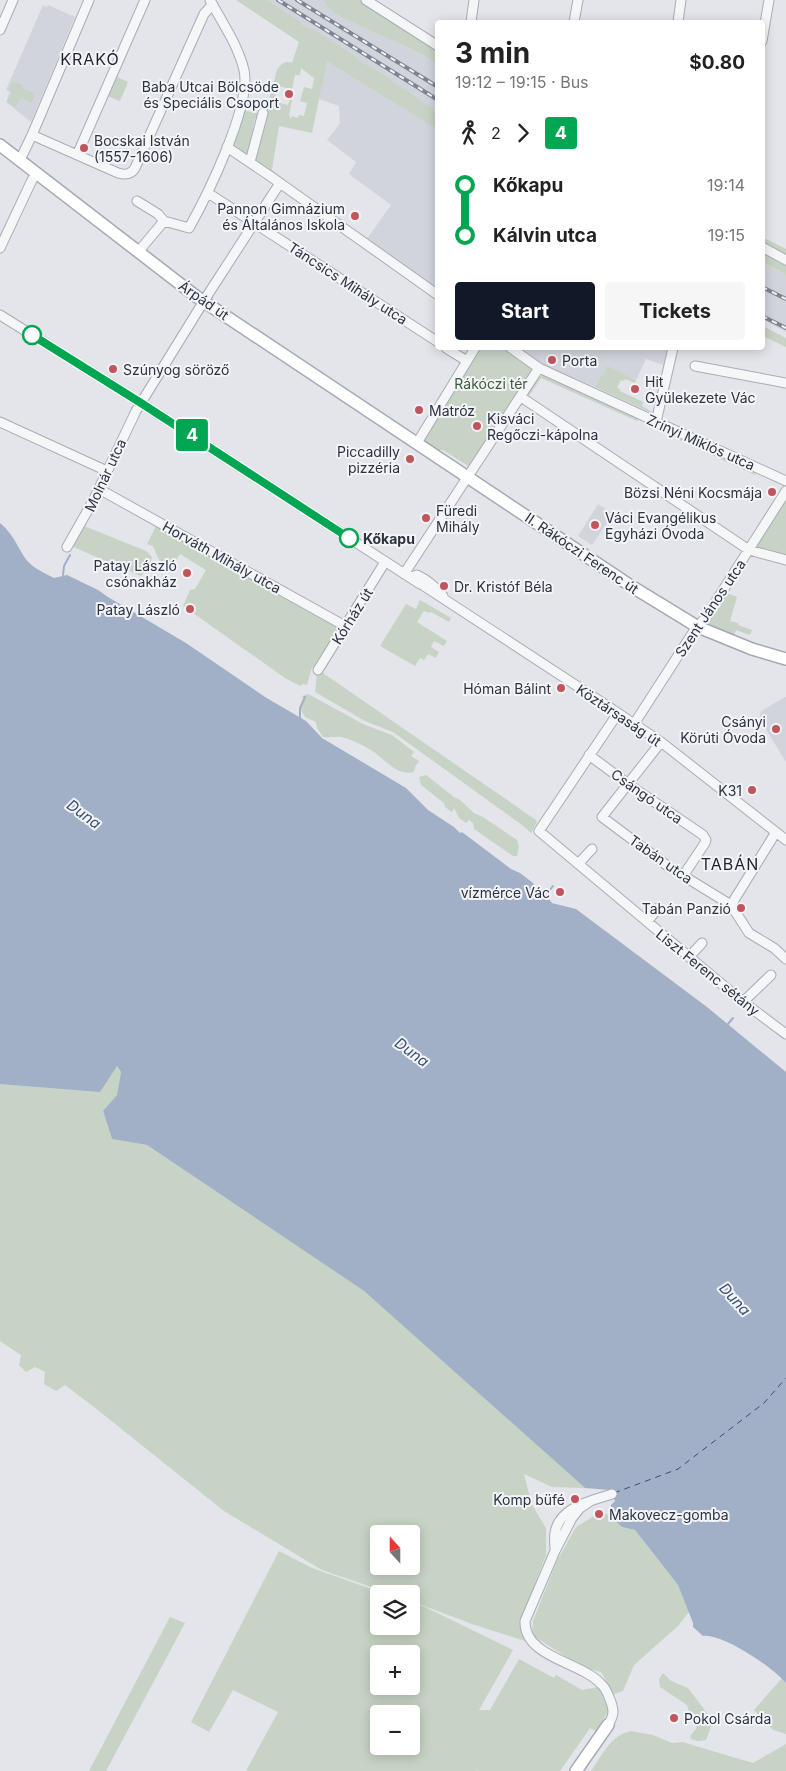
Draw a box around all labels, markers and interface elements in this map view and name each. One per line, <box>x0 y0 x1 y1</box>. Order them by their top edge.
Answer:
text: 3 min <box>455 36 530 70</box>
district label: KRAKÓ <box>60 49 120 69</box>
text: $0.80 <box>689 51 745 74</box>
text: 19:12 – 19:15 · Bus <box>455 72 589 92</box>
place label: Baba Utcai Bölcsöde és Speciális Csoport <box>142 78 279 111</box>
marker: Baba Utcai Bölcsöde és Speciális Csoport <box>283 88 295 100</box>
icon: walk <box>455 119 483 147</box>
icon: forward <box>509 119 537 147</box>
text: 4 <box>555 122 567 143</box>
text: 2 <box>491 123 501 143</box>
place label: Bocskai István (1557-1606) <box>94 132 190 165</box>
marker: Bocskai István (1557-1606) <box>78 142 90 154</box>
text: Kőkapu <box>493 174 563 197</box>
text: 19:14 <box>707 175 745 195</box>
place label: Pannon Gimnázium és Általános Iskola <box>217 200 345 233</box>
marker: Pannon Gimnázium és Általános Iskola <box>349 210 361 222</box>
text: Kálvin utca <box>493 224 597 247</box>
text: 19:15 <box>708 225 745 245</box>
street label: Táncsics Mihály utca <box>285 238 411 328</box>
street label: Árpád út <box>176 277 233 324</box>
button: Start <box>455 282 595 340</box>
button: Tickets <box>605 282 745 340</box>
unlabelled marker <box>22 325 42 345</box>
place label: Porta <box>562 352 597 369</box>
marker: Porta <box>546 354 558 366</box>
place label: Szúnyog söröző <box>123 361 230 378</box>
marker: Szúnyog söröző <box>107 363 119 375</box>
place label: Hit Gyülekezete Vác <box>645 373 756 406</box>
park label: Rákóczi tér <box>454 375 528 392</box>
marker: Hit Gyülekezete Vác <box>629 383 641 395</box>
place label: Matróz <box>429 402 475 419</box>
marker: Matróz <box>413 404 425 416</box>
place label: Kisváci Regőczi-kápolna <box>487 410 598 443</box>
street label: Zrínyi Miklós utca <box>644 411 758 473</box>
line badge: 4 <box>176 419 208 451</box>
marker: Kisváci Regőczi-kápolna <box>471 420 483 432</box>
text: 4 <box>186 424 198 445</box>
street label: Molnár utca <box>81 436 129 514</box>
place label: Piccadilly pizzéria <box>337 443 400 476</box>
marker: Piccadilly pizzéria <box>404 453 416 465</box>
place label: Bözsi Néni Kocsmája <box>624 484 762 501</box>
marker: Bözsi Néni Kocsmája <box>766 486 778 498</box>
place label: Füredi Mihály <box>436 502 480 535</box>
street label: II. Rákóczi Ferenc út <box>522 509 642 597</box>
place label: Váci Evangélikus Egyházi Óvoda <box>605 509 716 542</box>
marker: Füredi Mihály <box>420 512 432 524</box>
street label: Horváth Mihály utca <box>160 517 284 597</box>
marker: Váci Evangélikus Egyházi Óvoda <box>589 519 601 531</box>
marker: Kőkapu <box>339 528 359 548</box>
place label: Kőkapu <box>363 530 415 547</box>
street label: Szent János utca <box>671 556 749 660</box>
place label: Patay László csónakház <box>93 557 177 590</box>
marker: Patay László csónakház <box>181 567 193 579</box>
place label: Dr. Kristóf Béla <box>454 578 553 595</box>
marker: Dr. Kristóf Béla <box>438 580 450 592</box>
street label: Kórház út <box>328 584 376 647</box>
place label: Patay László <box>96 601 180 618</box>
marker: Patay László <box>184 603 196 615</box>
place label: Hóman Bálint <box>463 680 551 697</box>
street label: Köztársaság út <box>573 680 665 750</box>
marker: Hóman Bálint <box>555 682 567 694</box>
place label: Csányi Körúti Óvoda <box>680 713 766 746</box>
marker: Csányi Körúti Óvoda <box>770 723 782 735</box>
street label: Csángó utca <box>608 765 686 827</box>
place label: K31 <box>718 782 742 799</box>
marker: K31 <box>746 784 758 796</box>
water label: Duna <box>63 795 105 833</box>
street label: Tabán utca <box>626 831 696 887</box>
district label: TABÁN <box>701 854 759 874</box>
place label: vízmérce Vác <box>461 884 550 901</box>
marker: vízmérce Vác <box>554 886 566 898</box>
place label: Tabán Panzió <box>642 900 731 917</box>
marker: Tabán Panzió <box>735 902 747 914</box>
street label: Liszt Ferenc sétány <box>653 925 763 1019</box>
water label: Duna <box>391 1033 433 1071</box>
water label: Duna <box>715 1279 755 1319</box>
place label: Komp büfé <box>493 1491 565 1508</box>
marker: Komp büfé <box>569 1493 581 1505</box>
place label: Makovecz-gomba <box>609 1506 729 1523</box>
marker: Makovecz-gomba <box>593 1508 605 1520</box>
north arrow <box>370 1525 420 1575</box>
map controls <box>370 1525 420 1755</box>
button: layers <box>370 1585 420 1635</box>
button: + <box>370 1645 420 1695</box>
button: − <box>370 1705 420 1755</box>
place label: Pokol Csárda <box>684 1710 771 1727</box>
marker: Pokol Csárda <box>668 1712 680 1724</box>

